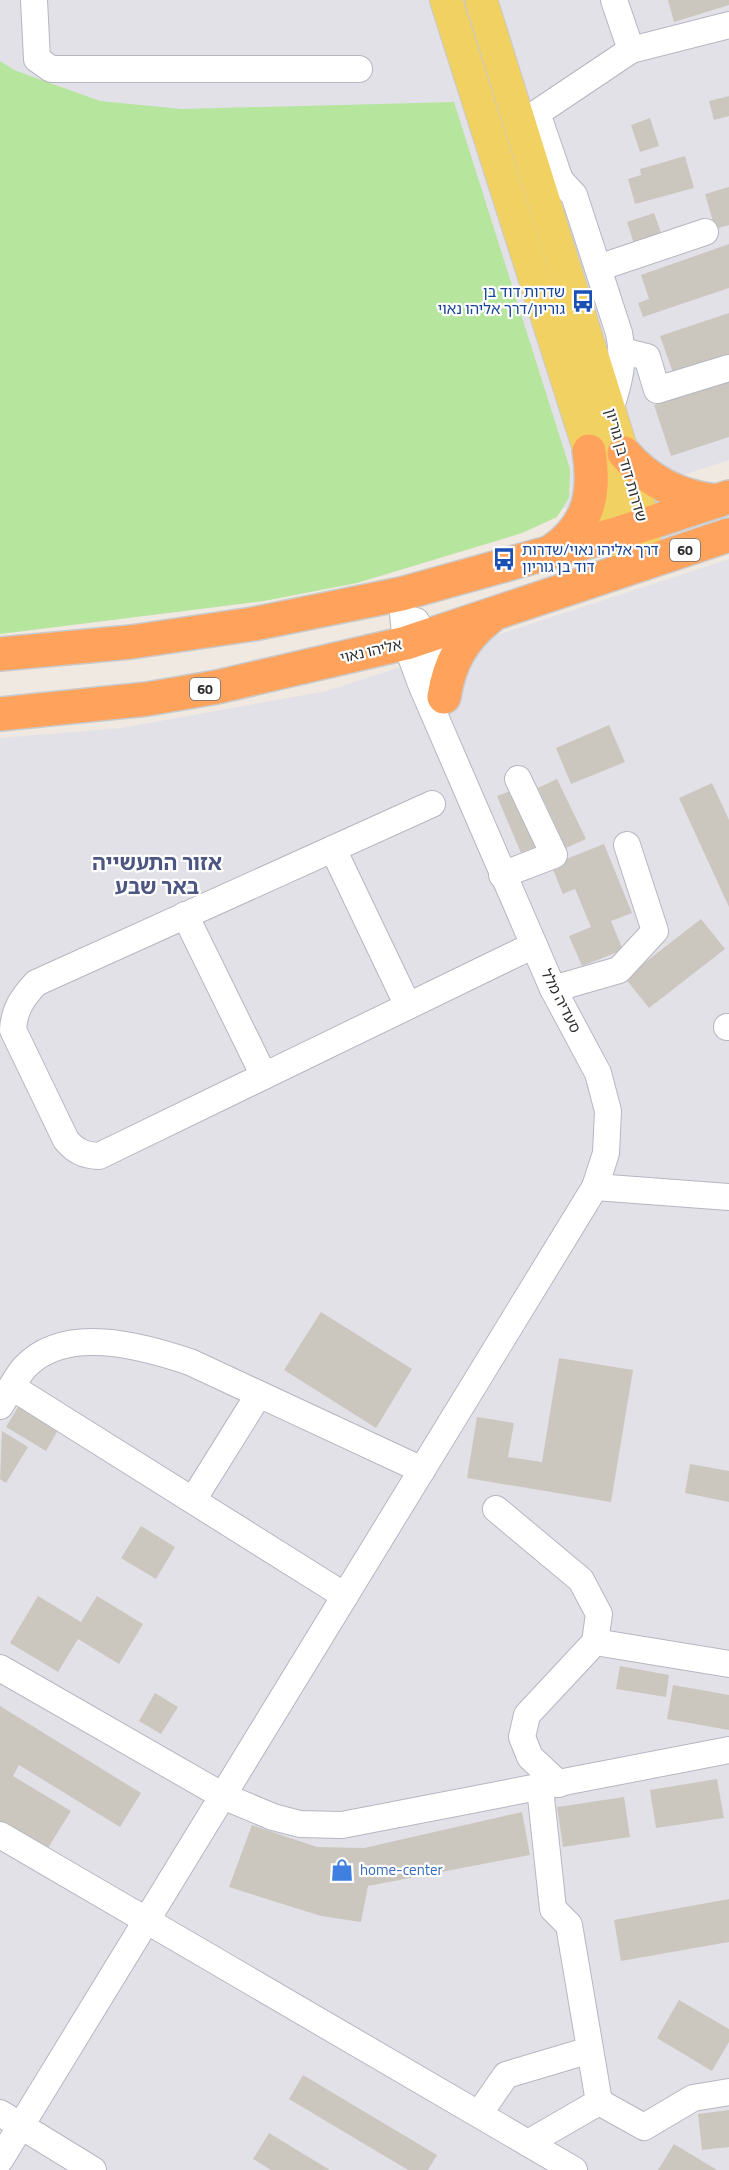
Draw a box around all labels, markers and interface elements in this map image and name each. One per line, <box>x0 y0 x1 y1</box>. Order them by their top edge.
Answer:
place label: שדרות דוד בן גוריון/דרך אליהו נאוי <box>438 280 565 320</box>
bus stop icon: שדרות דוד בן גוריון/דרך אליהו נאוי <box>570 288 596 314</box>
street label: שדרות דוד בן גוריון <box>599 405 654 524</box>
place label: דרך אליהו נאוי/שדרות דוד בן גוריון <box>522 538 659 578</box>
road number: 60 <box>670 539 700 561</box>
bus stop icon: דרך אליהו נאוי/שדרות דוד בן גוריון <box>491 546 517 572</box>
street label: אליהו נאוי <box>338 632 404 669</box>
road number: 60 <box>190 678 220 700</box>
district label: אזור התעשייה באר שבע <box>92 846 222 902</box>
street label: סעדיה מלל <box>536 965 587 1037</box>
shop icon: home-center <box>329 1857 355 1883</box>
place label: home-center <box>360 1858 443 1881</box>

